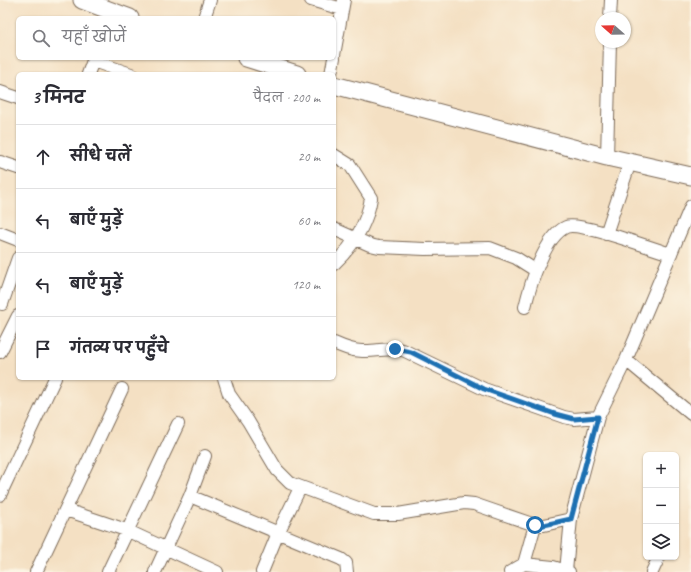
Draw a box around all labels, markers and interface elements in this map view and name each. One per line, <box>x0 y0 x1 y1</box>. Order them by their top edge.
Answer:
north arrow <box>595 12 631 48</box>
search box <box>16 16 336 60</box>
icon: search <box>30 27 52 49</box>
text: यहाँ खोजें <box>62 28 126 47</box>
text: 3 मिनट <box>32 87 85 108</box>
text: पैदल · 200 m <box>253 90 320 106</box>
icon: ahead <box>32 146 54 168</box>
text: सीधे चलें <box>70 147 131 166</box>
text: 20 m <box>298 149 320 165</box>
icon: left <box>32 210 54 232</box>
text: बाएँ मुड़ें <box>70 211 122 230</box>
text: 60 m <box>298 213 320 229</box>
icon: left <box>32 274 54 296</box>
text: बाएँ मुड़ें <box>70 275 122 294</box>
text: 120 m <box>292 277 320 293</box>
icon: arrive <box>32 338 54 360</box>
text: गंतव्य पर पहुँचे <box>70 339 168 358</box>
route end <box>386 340 404 358</box>
map controls <box>643 452 679 560</box>
button: + <box>643 452 679 488</box>
button: − <box>643 488 679 524</box>
route start <box>526 516 544 534</box>
button: layers <box>643 524 679 560</box>

